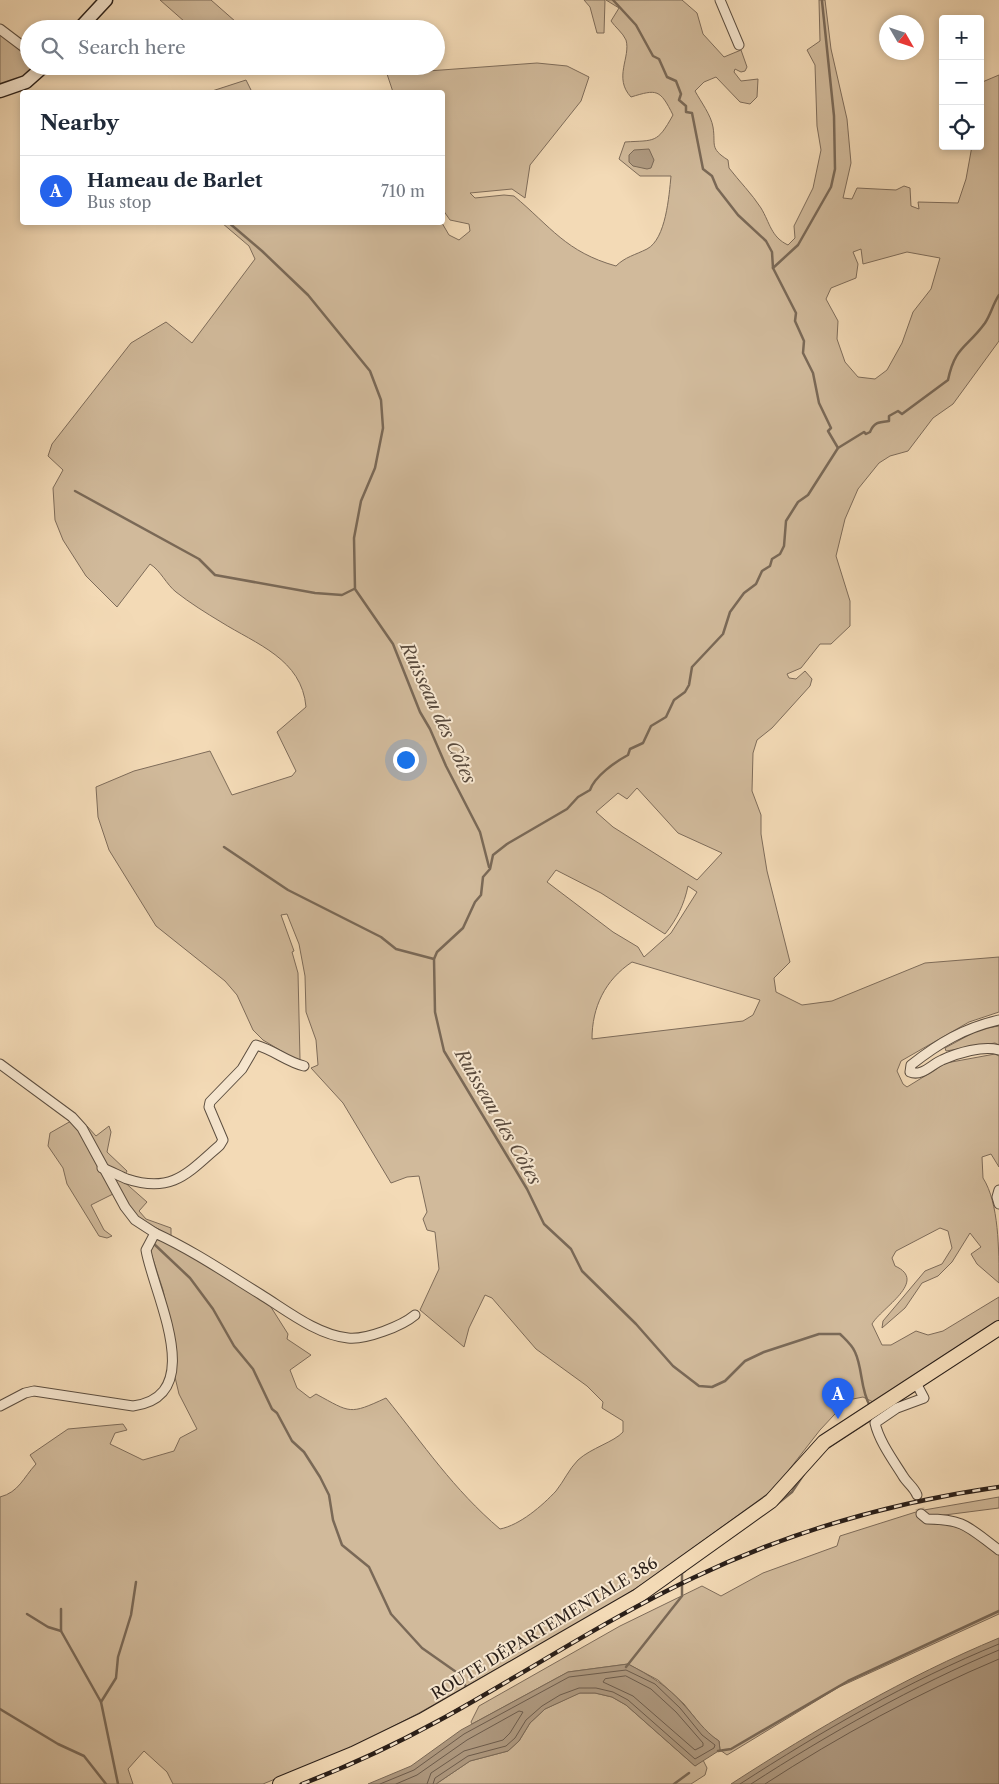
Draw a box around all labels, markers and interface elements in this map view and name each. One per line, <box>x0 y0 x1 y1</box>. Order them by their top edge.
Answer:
north arrow <box>879 15 924 60</box>
map controls <box>939 15 984 150</box>
button: + <box>939 15 984 60</box>
search box <box>20 20 445 75</box>
icon: search <box>38 34 66 62</box>
text: Search here <box>78 36 186 59</box>
button: − <box>939 60 984 105</box>
button: locate <box>939 105 984 150</box>
text: Nearby <box>40 110 119 135</box>
text: Hameau de Barlet <box>87 169 263 192</box>
text: A <box>50 181 62 201</box>
text: 710 m <box>381 181 425 201</box>
text: Bus stop <box>87 192 151 212</box>
water label: Ruisseau des Côtes <box>395 637 480 787</box>
your location <box>393 747 419 773</box>
water label: Ruisseau des Côtes <box>449 1043 546 1189</box>
pin: A <box>822 1378 854 1419</box>
street label: ROUTE DÉPARTEMENTALE 386 <box>427 1552 661 1704</box>

